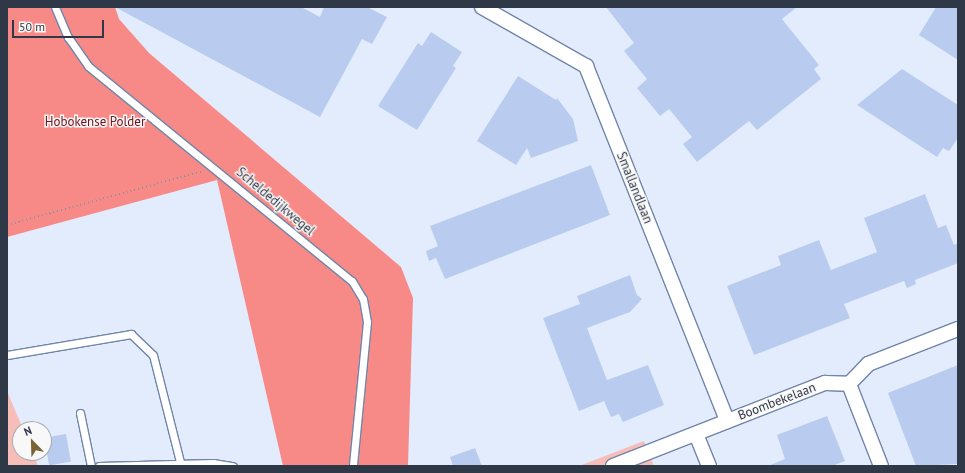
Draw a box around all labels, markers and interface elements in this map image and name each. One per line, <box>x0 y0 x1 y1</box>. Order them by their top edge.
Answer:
scale bar <box>14 12 106 38</box>
text: 50 m <box>19 19 45 34</box>
park label: Hobokense Polder <box>45 114 145 130</box>
street label: Smallandlaan <box>613 150 655 226</box>
street label: Scheldedijkwegel <box>233 165 317 239</box>
street label: Boombekelaan <box>736 380 818 424</box>
north arrow <box>12 421 52 461</box>
text: N <box>22 423 34 439</box>

